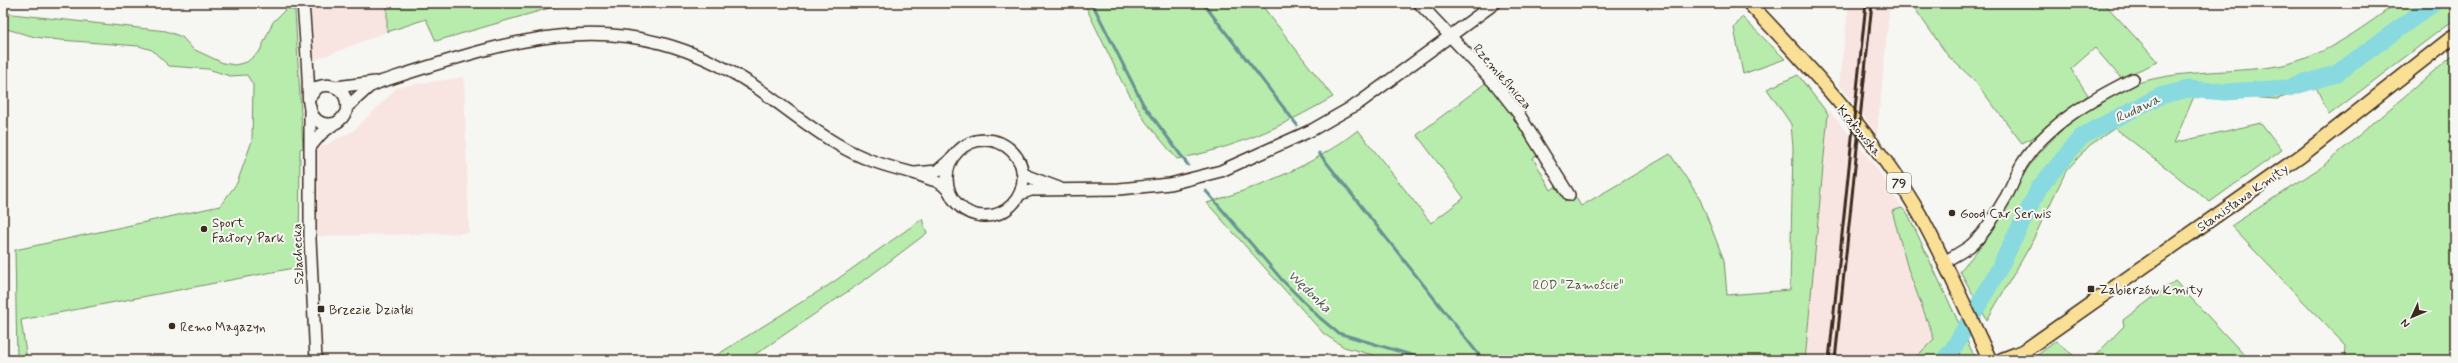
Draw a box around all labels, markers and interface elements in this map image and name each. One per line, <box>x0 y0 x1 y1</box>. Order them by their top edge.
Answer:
street label: Rzemieślnicza <box>1469 41 1535 113</box>
water label: Rudawa <box>2112 90 2163 127</box>
street label: Krakowska <box>1833 102 1885 160</box>
street label: Stanisława Kmity <box>2194 160 2292 236</box>
road number: 79 <box>1887 173 1911 193</box>
place label: Good Car Serwis <box>1960 206 2051 223</box>
marker: Good Car Serwis <box>1947 208 1957 218</box>
place label: Sport Factory Park <box>212 215 285 247</box>
street label: Szlachecka <box>289 223 308 285</box>
marker: Sport Factory Park <box>199 224 209 234</box>
water label: Wędonka <box>1284 267 1335 317</box>
park label: ROD "Zamoście" <box>1533 277 1623 294</box>
place label: Zabierzów Kmity <box>2099 282 2203 299</box>
marker: Zabierzów Kmity <box>2086 284 2096 294</box>
north arrow <box>2392 297 2432 337</box>
place label: Brzezie Działki <box>329 302 414 319</box>
marker: Brzezie Działki <box>316 304 326 314</box>
text: N <box>2398 316 2413 331</box>
place label: Remo Magazyn <box>180 319 266 336</box>
marker: Remo Magazyn <box>167 321 177 331</box>

